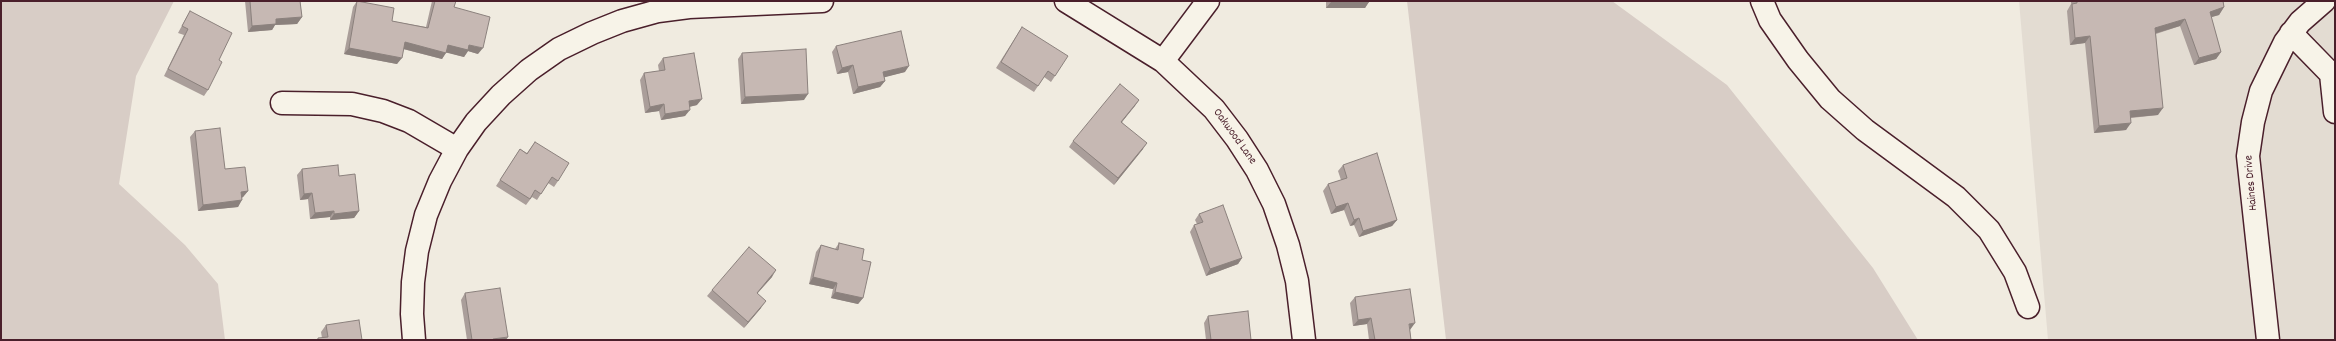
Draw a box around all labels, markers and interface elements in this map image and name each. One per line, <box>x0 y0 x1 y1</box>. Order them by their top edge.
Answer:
street label: Oakwood Lane <box>1209 106 1259 168</box>
street label: Haines Drive <box>2242 155 2262 211</box>

